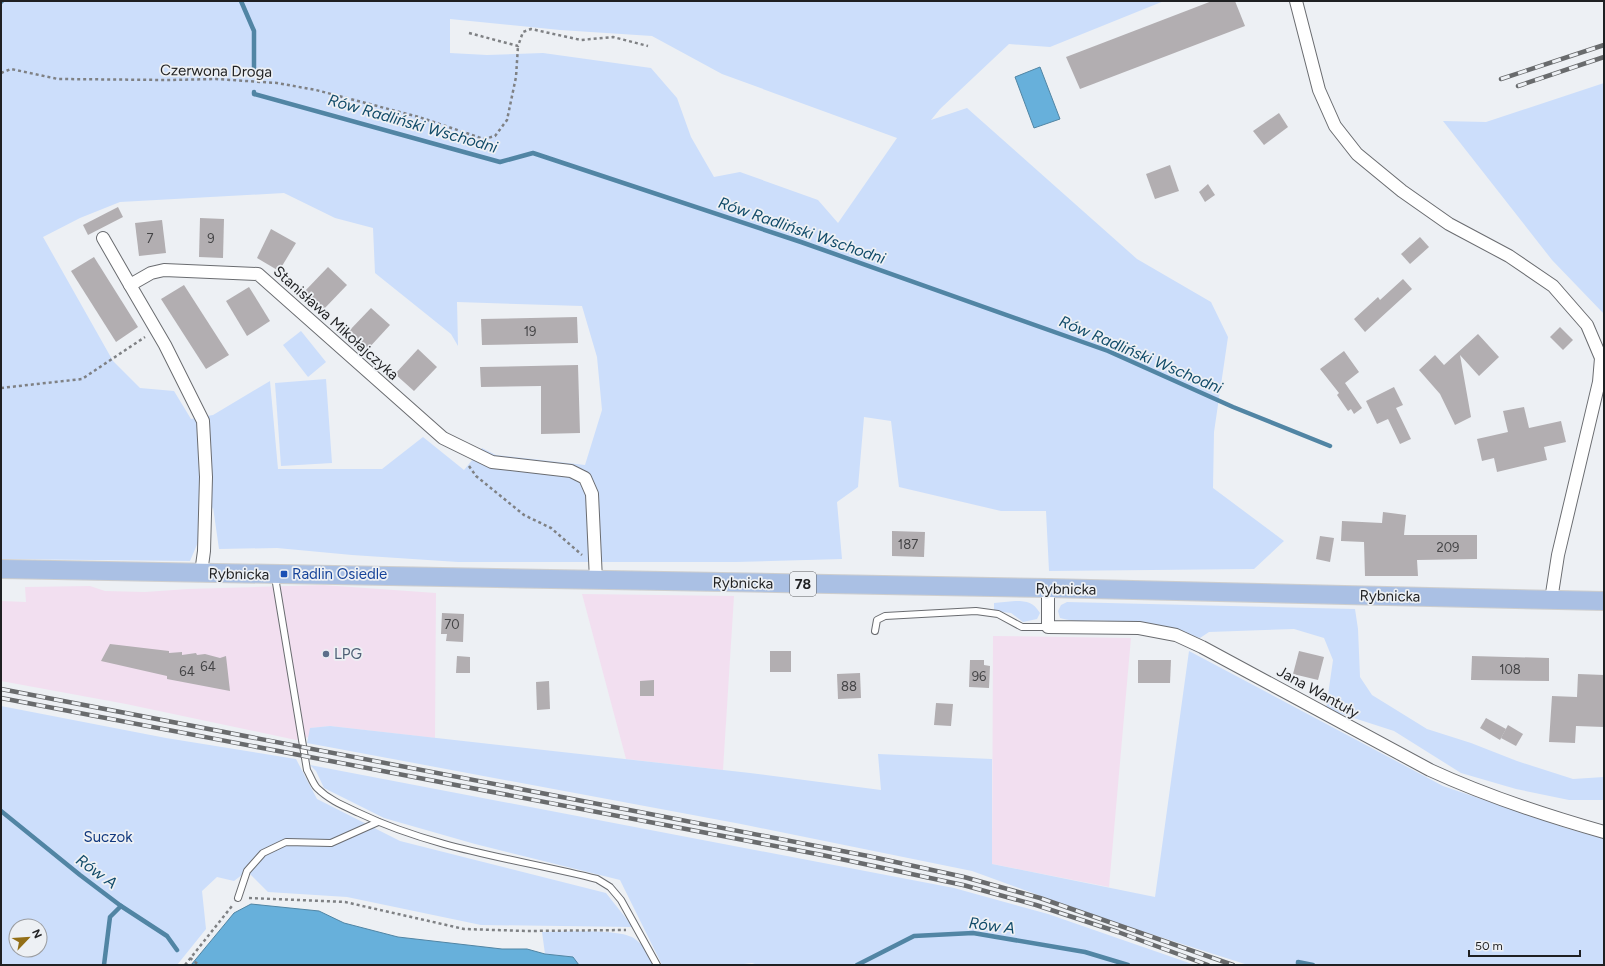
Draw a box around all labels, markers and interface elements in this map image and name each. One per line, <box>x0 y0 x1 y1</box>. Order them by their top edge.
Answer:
street label: Czerwona Droga <box>160 61 272 81</box>
water label: Rów Radliński Wschodni <box>326 90 500 157</box>
water label: Rów Radliński Wschodni <box>716 193 888 268</box>
house number: 7 <box>147 231 154 246</box>
house number: 9 <box>207 231 215 246</box>
street label: Stanisława Mikołajczyka <box>270 262 402 384</box>
water label: Rów Radliński Wschodni <box>1056 311 1225 398</box>
house number: 19 <box>524 324 536 339</box>
house number: 187 <box>898 537 918 552</box>
house number: 209 <box>1437 540 1459 555</box>
street label: Rybnicka <box>208 564 270 584</box>
place label: Radlin Osiedle <box>292 565 387 583</box>
marker: Radlin Osiedle <box>279 569 289 579</box>
road number: 78 <box>790 572 816 596</box>
street label: Rybnicka <box>712 573 774 593</box>
street label: Rybnicka <box>1035 579 1097 599</box>
street label: Rybnicka <box>1359 586 1421 606</box>
house number: 70 <box>444 617 460 632</box>
place label: LPG <box>334 645 362 663</box>
marker: LPG <box>321 649 331 659</box>
house number: 64 <box>200 659 216 674</box>
street label: Jana Wantuły <box>1274 662 1362 722</box>
house number: 108 <box>1499 662 1521 677</box>
house number: 64 <box>179 664 195 679</box>
house number: 96 <box>972 669 986 684</box>
house number: 88 <box>841 679 857 694</box>
park label: Suczok <box>83 828 133 846</box>
water label: Rów A <box>72 850 121 893</box>
water label: Rów A <box>968 913 1016 938</box>
north arrow <box>8 918 48 958</box>
text: N <box>29 927 44 941</box>
scale bar <box>1469 932 1580 958</box>
text: 50 m <box>1475 939 1503 953</box>

